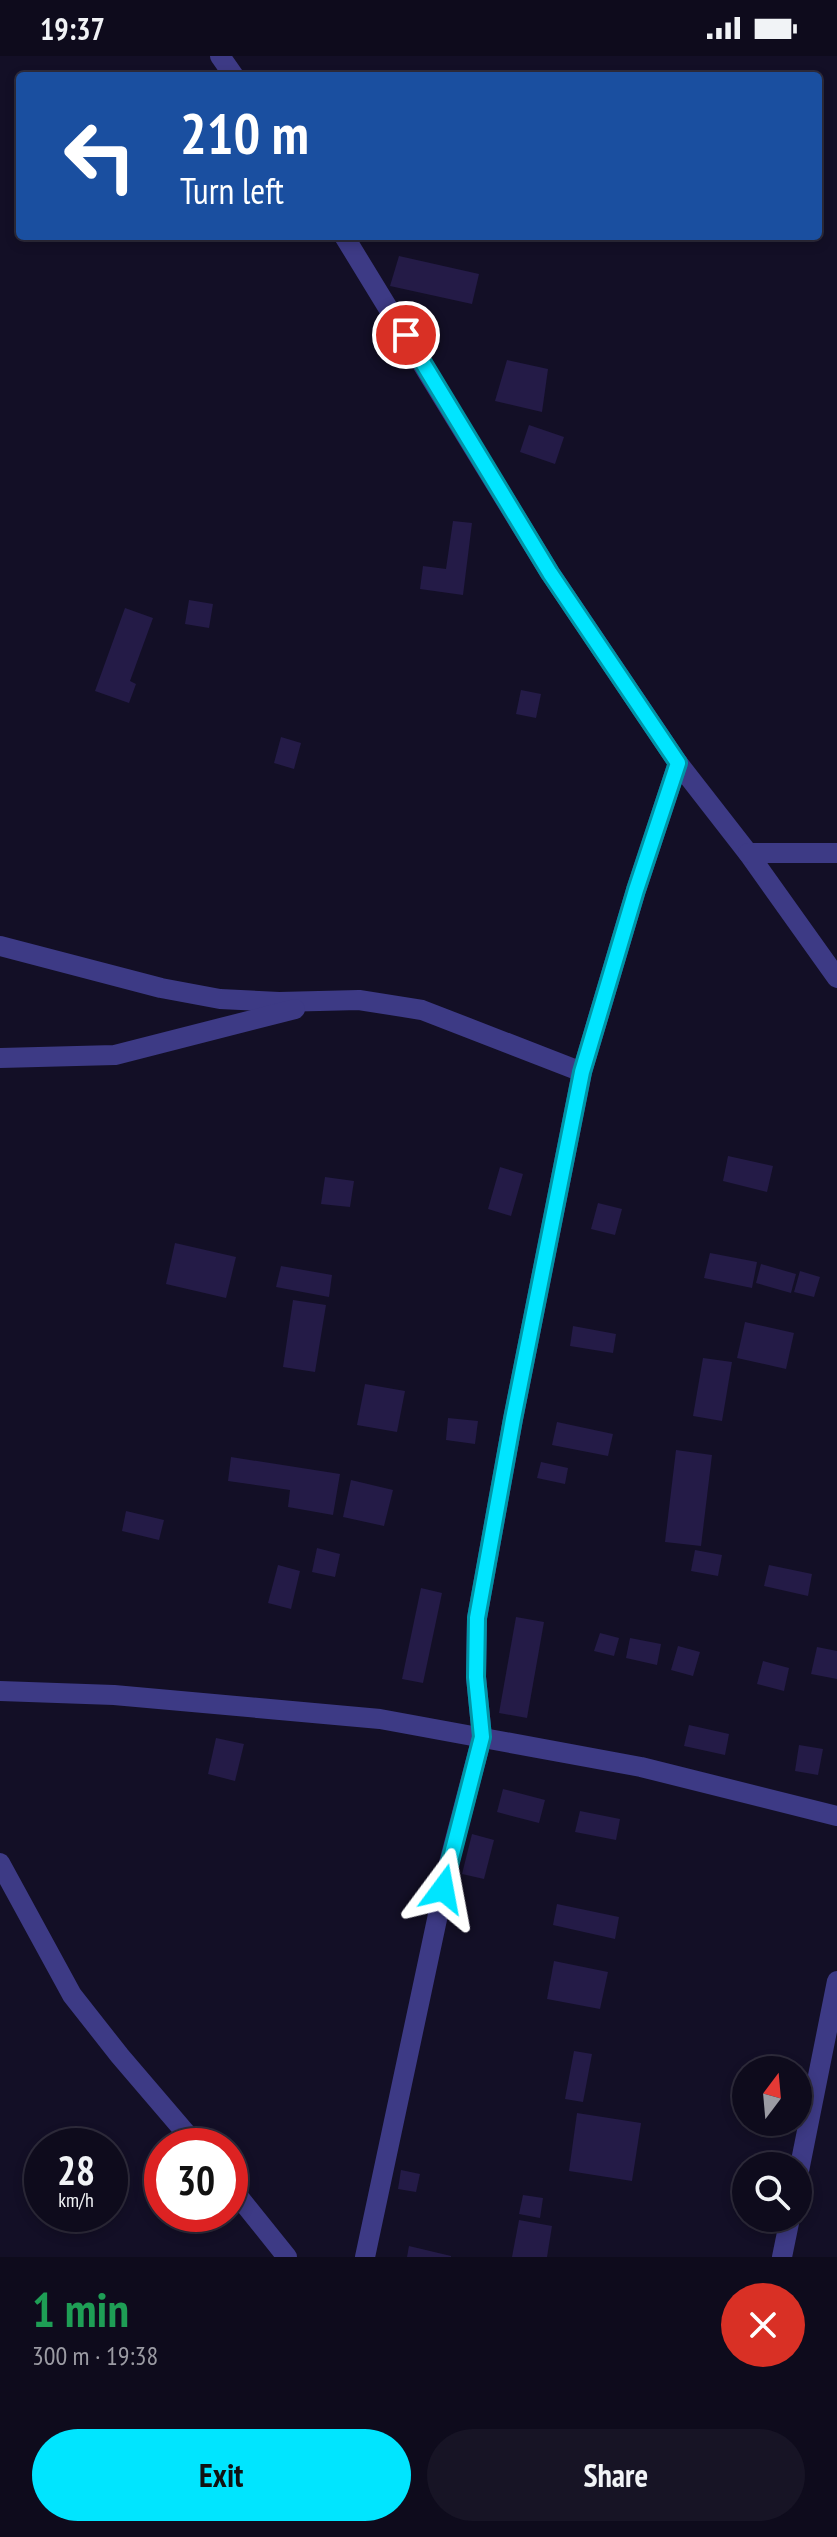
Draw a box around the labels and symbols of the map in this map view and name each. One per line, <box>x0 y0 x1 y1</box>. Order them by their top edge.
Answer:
pin <box>372 301 440 369</box>
position arrow <box>401 1847 485 1931</box>
north arrow <box>732 2056 812 2136</box>
speed limit sign: 30 <box>144 2128 248 2232</box>

